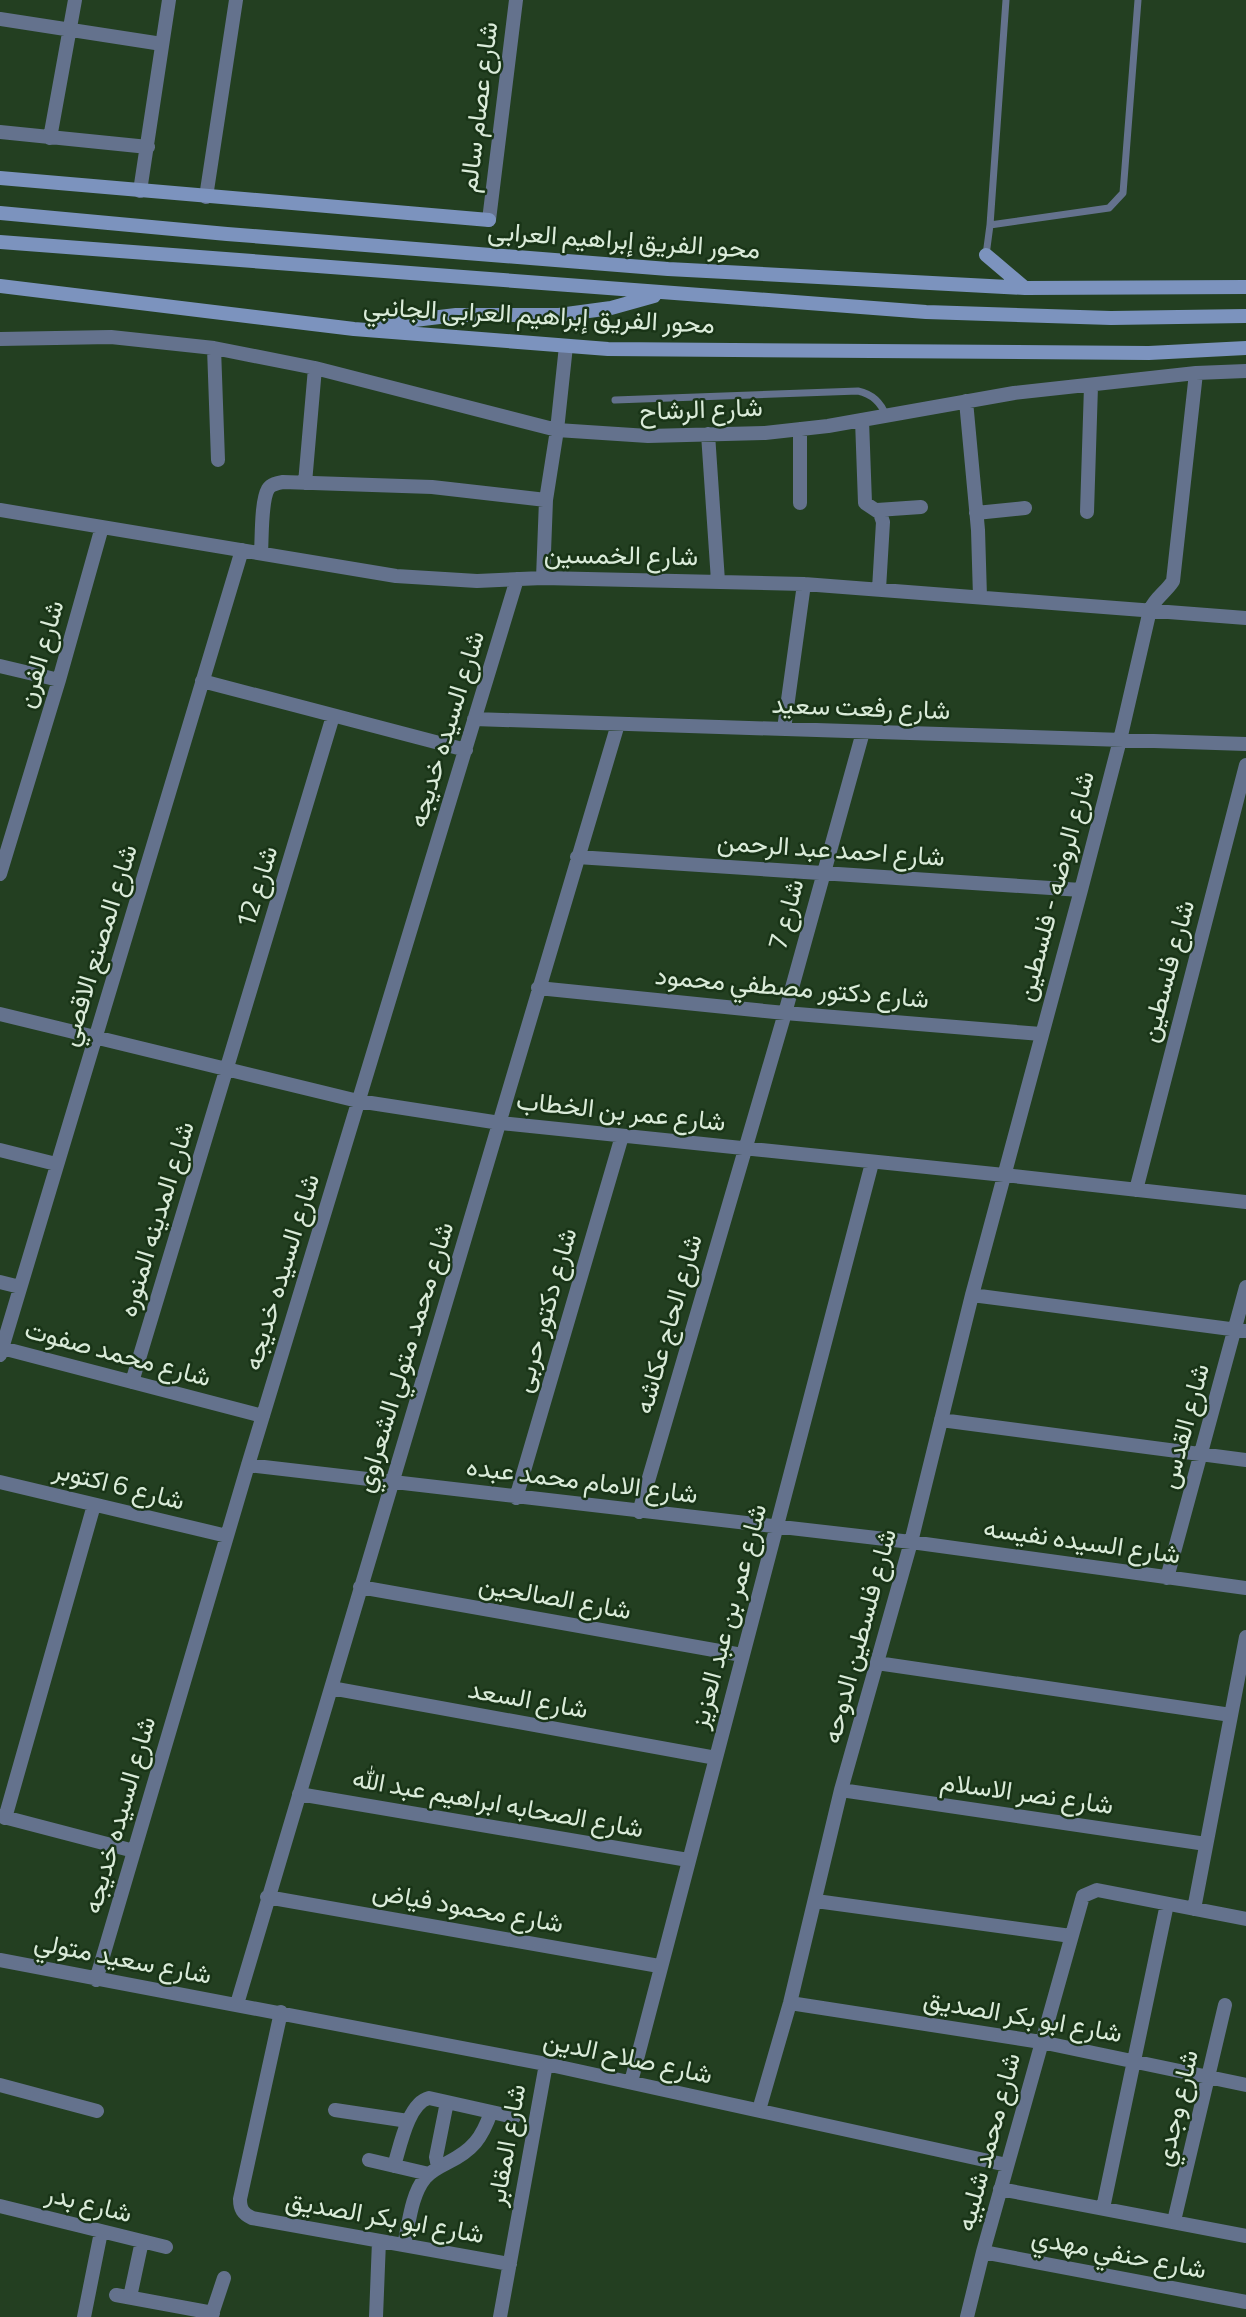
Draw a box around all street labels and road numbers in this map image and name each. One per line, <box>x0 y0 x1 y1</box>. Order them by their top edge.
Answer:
street label: شارع عصام سالم <box>451 20 506 194</box>
street label: محور الفريق إبراهيم العرابى <box>487 214 761 266</box>
street label: محور الفريق إبراهيم العرابى الجانبي <box>362 289 716 345</box>
street label: شارع الرشاح <box>639 390 763 429</box>
street label: شارع الخمسين <box>543 537 699 574</box>
street label: شارع الفرن <box>8 596 73 712</box>
street label: شارع السيده خديجه <box>400 627 493 832</box>
street label: شارع رفعت سعيد <box>771 687 951 728</box>
street label: شارع الروضه - فلسطين <box>1008 767 1103 1005</box>
street label: شارع احمد عبد الرحمن <box>716 824 946 875</box>
street label: شارع المصنع الاقصي <box>51 840 149 1051</box>
street label: شارع 12 <box>229 841 286 931</box>
street label: شارع 7 <box>760 875 813 953</box>
street label: شارع فلسطين <box>1132 896 1203 1046</box>
street label: شارع دكتور مصطفي محمود <box>653 958 930 1020</box>
street label: شارع عمر بن الخطاب <box>514 1083 727 1140</box>
street label: شارع المدينه المنوره <box>110 1117 203 1321</box>
street label: شارع السيده خديجه <box>235 1170 328 1375</box>
street label: شارع محمد متولي الشعراوي <box>347 1218 465 1498</box>
street label: شارع دكتور حربى <box>505 1224 586 1396</box>
street label: شارع الحاج عكاشه <box>626 1230 711 1418</box>
street label: شارع محمد صفوت <box>21 1312 215 1395</box>
street label: شارع القدس <box>1151 1360 1218 1493</box>
street label: شارع الامام محمد عبده <box>464 1449 700 1512</box>
street label: شارع 6 اكتوبر <box>49 1452 188 1519</box>
street label: شارع عمر بن عبد العزيز <box>681 1500 775 1733</box>
street label: شارع السيده نفيسه <box>981 1510 1183 1573</box>
street label: شارع فلسطين الدوحه <box>814 1525 905 1747</box>
street label: شارع الصالحين <box>476 1567 634 1628</box>
street label: شارع السعد <box>465 1672 591 1727</box>
street label: شارع السيده خديجه <box>75 1712 164 1918</box>
street label: شارع الصحابه ابراهيم عبد الله <box>350 1761 646 1846</box>
street label: شارع نصر الاسلام <box>938 1764 1116 1823</box>
street label: شارع محمود فياض <box>370 1873 566 1942</box>
street label: شارع سعيد متولي <box>31 1924 215 1996</box>
street label: شارع ابو بكر الصديق <box>921 1982 1125 2051</box>
street label: شارع صلاح الدين <box>540 2022 716 2093</box>
street label: شارع وجدي <box>1146 2046 1210 2170</box>
street label: شارع محمد شلبيه <box>948 2049 1029 2235</box>
street label: شارع المقابر <box>478 2081 534 2210</box>
street label: شارع بدر <box>41 2176 136 2231</box>
street label: شارع ابو بكر الصديق <box>283 2183 487 2252</box>
street label: شارع حنفي مهدي <box>1028 2219 1209 2291</box>

